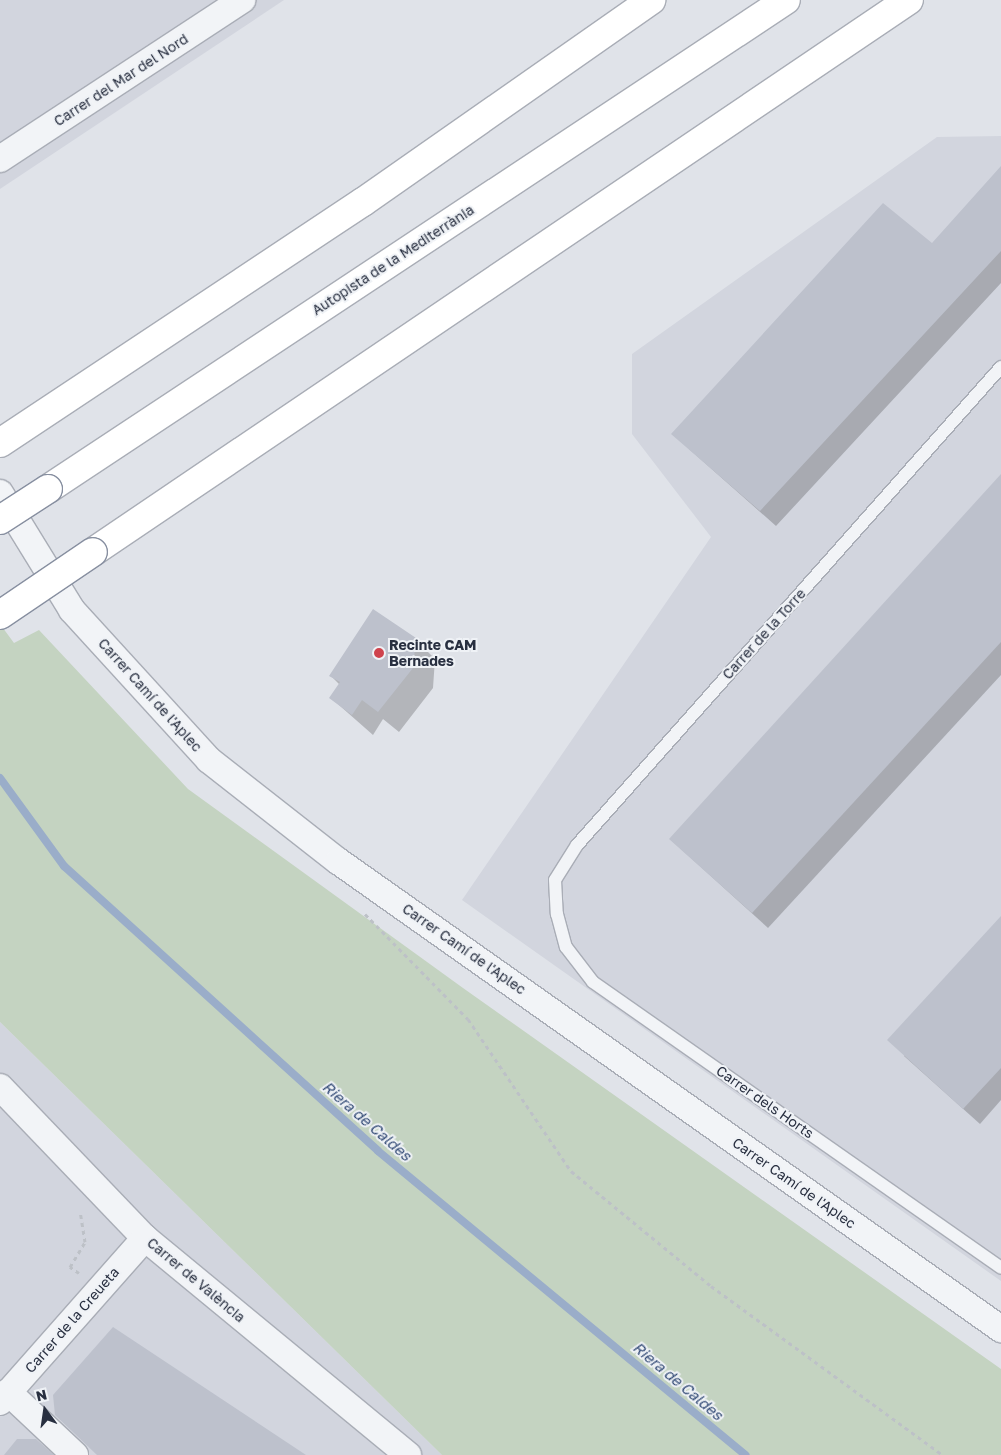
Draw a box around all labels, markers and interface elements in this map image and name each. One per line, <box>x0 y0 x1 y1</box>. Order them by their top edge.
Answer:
street label: Carrer del Mar del Nord <box>51 30 191 130</box>
street label: Autopista de la Mediterrània <box>309 201 477 319</box>
street label: Carrer de la Torre <box>719 585 809 683</box>
street label: Carrer Camí de l'Aplec <box>95 635 205 755</box>
place label: Recinte CAM Bernades <box>389 637 477 670</box>
marker: Recinte CAM Bernades <box>373 647 385 659</box>
street label: Carrer Camí de l'Aplec <box>399 900 529 998</box>
street label: Carrer dels Horts <box>713 1062 817 1142</box>
water label: Riera de Caldes <box>319 1078 415 1164</box>
street label: Carrer Camí de l'Aplec <box>729 1134 859 1232</box>
street label: Carrer de València <box>144 1234 248 1326</box>
street label: Carrer de la Creueta <box>22 1264 122 1376</box>
water label: Riera de Caldes <box>629 1338 727 1424</box>
north arrow <box>20 1385 70 1435</box>
text: N <box>34 1385 48 1404</box>

